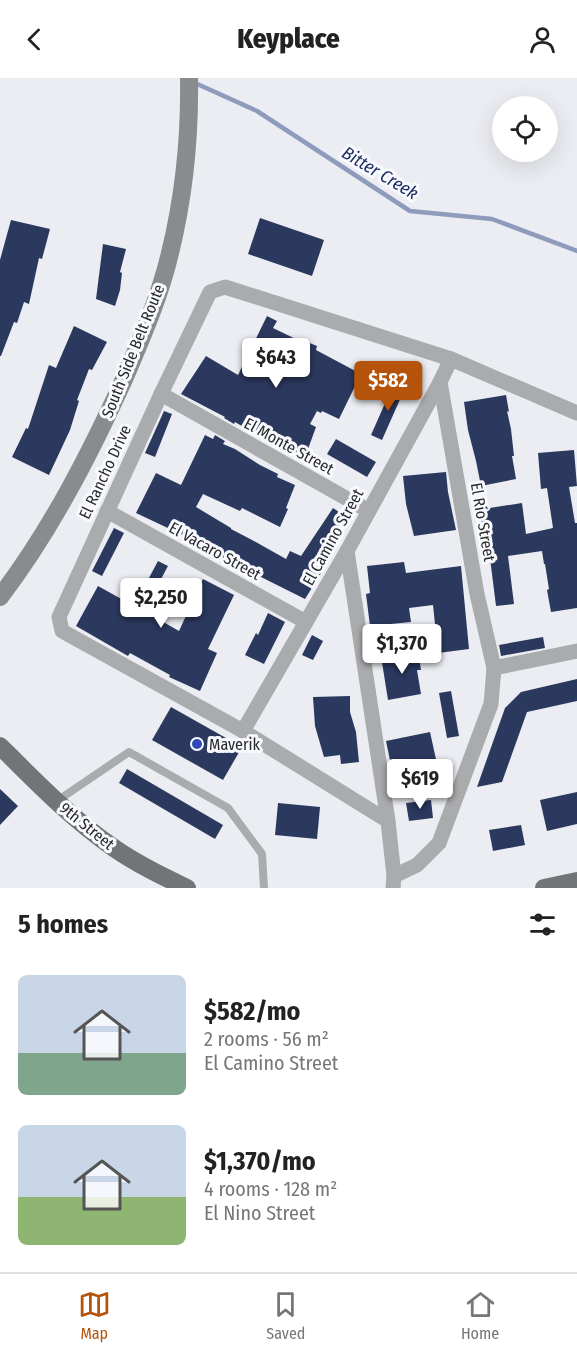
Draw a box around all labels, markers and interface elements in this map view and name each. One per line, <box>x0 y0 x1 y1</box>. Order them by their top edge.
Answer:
icon: back <box>18 23 51 56</box>
text: Keyplace <box>237 23 340 55</box>
icon: person <box>526 23 559 56</box>
map controls <box>492 96 558 162</box>
button: locate <box>492 96 558 162</box>
water label: Bitter Creek <box>338 142 422 204</box>
street label: South Side Belt Route <box>98 281 169 421</box>
pin: $643 <box>240 338 312 389</box>
text: $643 <box>256 345 296 369</box>
pin: $582 <box>352 361 424 412</box>
text: $582 <box>368 368 408 392</box>
street label: El Monte Street <box>241 414 338 479</box>
street label: El Rancho Drive <box>75 422 135 522</box>
street label: El Rio Street <box>467 481 499 564</box>
street label: El Camino Street <box>299 485 368 589</box>
street label: El Vacaro Street <box>166 518 265 584</box>
pin: $2,250 <box>112 578 210 629</box>
text: $2,250 <box>134 585 188 609</box>
pin: $1,370 <box>353 624 451 675</box>
text: $1,370 <box>376 631 428 655</box>
place label: Maverik <box>209 735 261 754</box>
marker: Maverik <box>190 737 204 751</box>
pin: $619 <box>384 759 456 810</box>
text: $619 <box>401 766 439 790</box>
street label: 9th Street <box>56 798 119 854</box>
icon: filters <box>526 908 559 941</box>
text: 5 homes <box>18 909 108 940</box>
text: $582/mo <box>204 996 300 1027</box>
icon: home <box>66 999 138 1071</box>
text: 2 rooms · 56 m² <box>204 1027 329 1051</box>
text: El Camino Street <box>204 1051 338 1075</box>
text: $1,370/mo <box>204 1146 316 1177</box>
icon: home <box>66 1149 138 1221</box>
text: 4 rooms · 128 m² <box>204 1177 337 1201</box>
text: El Nino Street <box>204 1201 315 1225</box>
tab: Map <box>78 1288 111 1343</box>
tab: Saved <box>266 1288 305 1343</box>
tab: Home <box>461 1288 499 1343</box>

